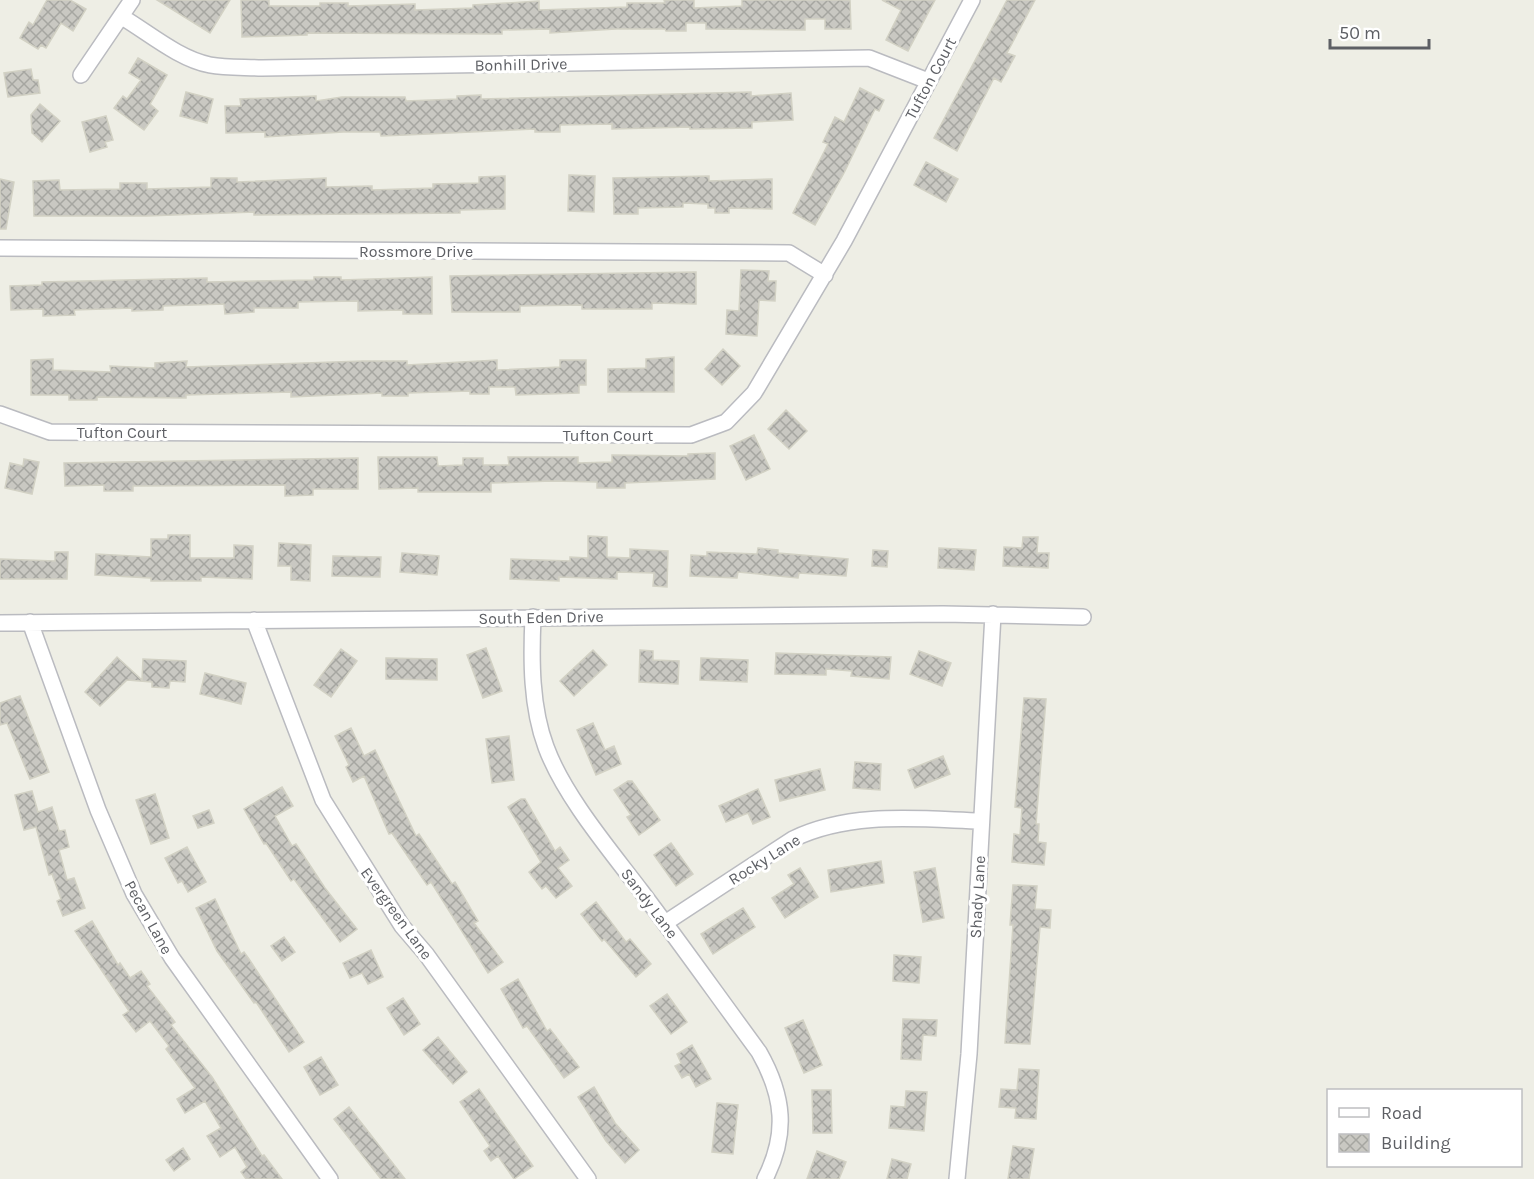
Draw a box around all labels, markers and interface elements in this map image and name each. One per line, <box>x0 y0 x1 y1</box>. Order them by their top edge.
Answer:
scale bar <box>1330 12 1429 50</box>
text: 50 m <box>1339 22 1381 44</box>
street label: Tufton Court <box>901 34 960 123</box>
street label: Bonhill Drive <box>474 54 568 75</box>
street label: Rossmore Drive <box>359 242 473 261</box>
street label: Tufton Court <box>77 423 167 442</box>
street label: Tufton Court <box>563 426 653 445</box>
street label: South Eden Drive <box>478 607 604 628</box>
street label: Rocky Lane <box>725 830 804 889</box>
street label: Shady Lane <box>966 855 989 939</box>
street label: Evergreen Lane <box>357 863 437 963</box>
street label: Sandy Lane <box>617 864 682 942</box>
street label: Pecan Lane <box>120 877 177 958</box>
legend <box>1327 1089 1522 1167</box>
text: Road <box>1381 1102 1422 1124</box>
text: Building <box>1381 1132 1451 1154</box>

